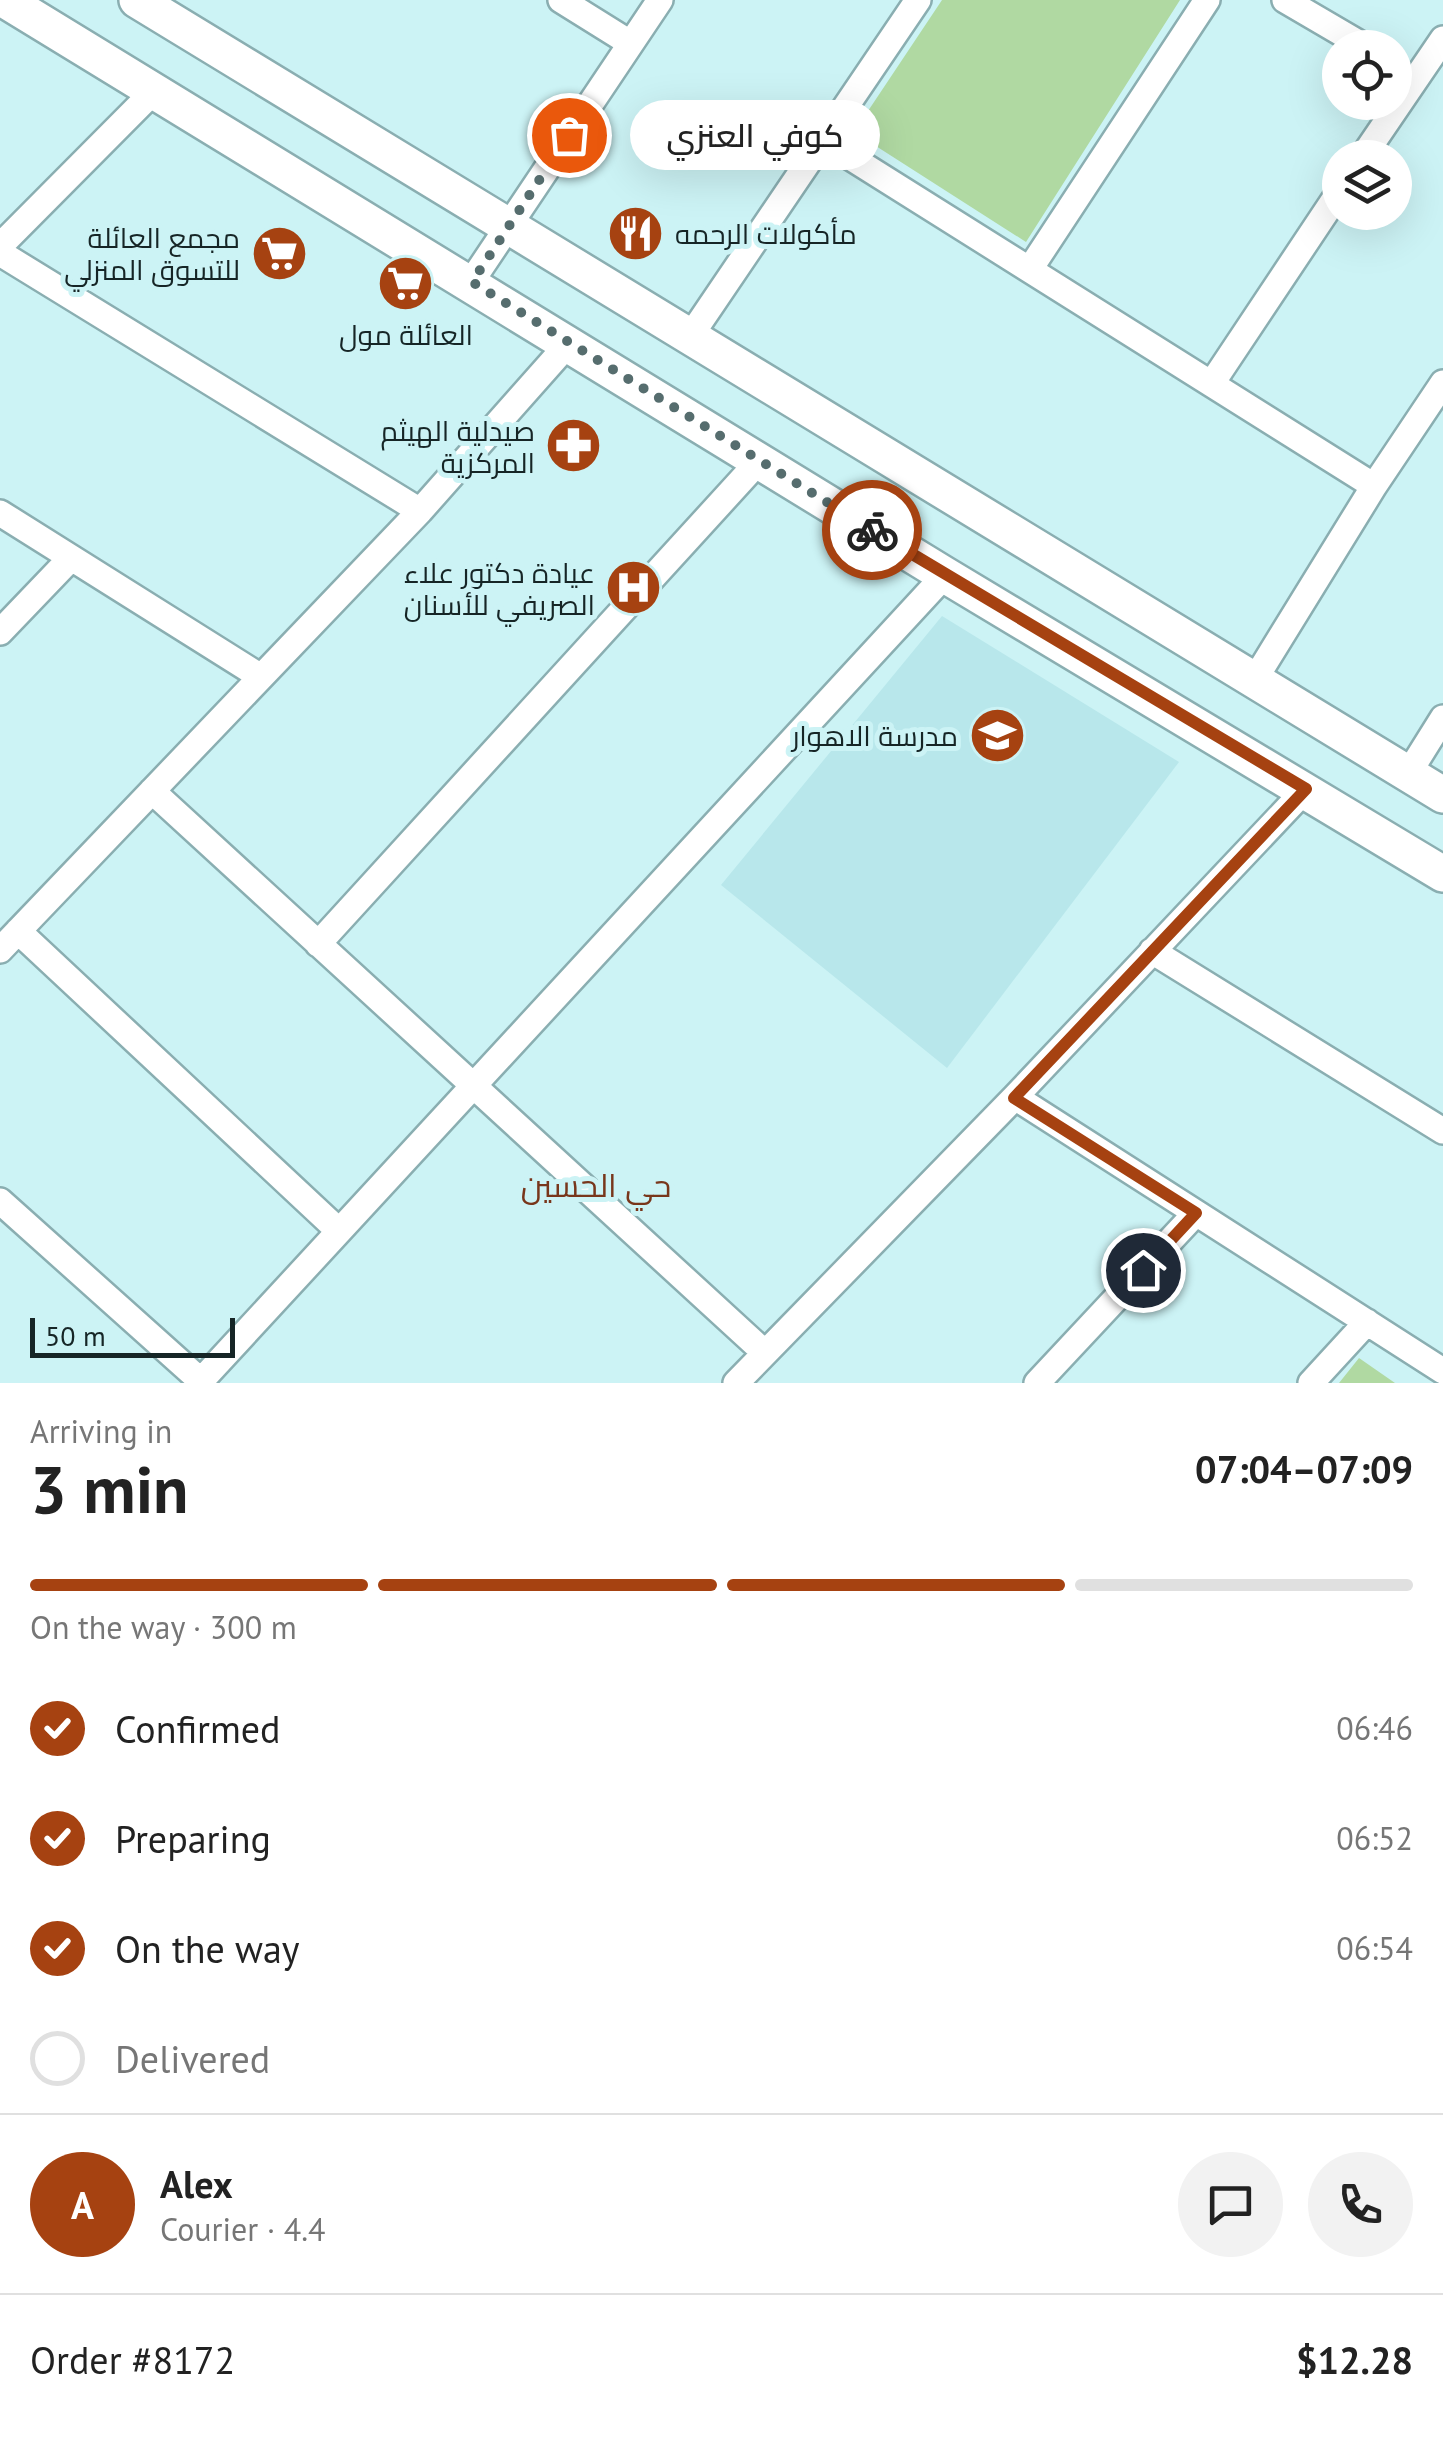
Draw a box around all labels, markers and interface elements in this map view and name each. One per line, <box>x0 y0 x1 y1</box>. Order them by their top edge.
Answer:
map controls <box>1322 30 1412 230</box>
button: locate <box>1322 30 1412 120</box>
pin <box>527 93 612 178</box>
callout: كوفي العنزي <box>629 100 879 170</box>
icon: bag <box>542 108 597 163</box>
text: كوفي العنزي <box>666 114 844 156</box>
button: layers <box>1322 140 1412 230</box>
restaurant icon: مأكولات الرحمه <box>606 203 666 263</box>
place label: مأكولات الرحمه <box>675 215 857 252</box>
place label: مجمع العائلة للتسوق المنزلي <box>64 219 240 292</box>
supermarket icon: مجمع العائلة للتسوق المنزلي <box>249 223 309 283</box>
supermarket icon: العائلة مول <box>376 253 436 313</box>
place label: العائلة مول <box>339 316 473 353</box>
place label: صيدلية الهيثم المركزية <box>381 412 535 481</box>
pharmacy icon: صيدلية الهيثم المركزية <box>544 416 604 476</box>
courier <box>822 480 922 580</box>
icon: bike <box>845 503 900 558</box>
place label: عيادة دكتور علاء الصريفي للأسنان <box>404 554 595 627</box>
hospital icon: عيادة دكتور علاء الصريفي للأسنان <box>604 558 664 618</box>
school or university icon: مدرسة الاهوار <box>967 705 1027 765</box>
place label: مدرسة الاهوار <box>790 717 958 754</box>
district label: حي الحسين <box>521 1164 671 1211</box>
pin <box>1101 1228 1186 1313</box>
icon: home <box>1116 1243 1171 1298</box>
scale bar <box>30 1313 235 1358</box>
text: 50 m <box>45 1317 106 1354</box>
text: Arriving in <box>30 1410 172 1452</box>
text: 07:04–07:09 <box>1195 1444 1413 1493</box>
text: 3 min <box>30 1447 189 1531</box>
text: On the way · 300 m <box>30 1606 297 1648</box>
icon: check <box>30 1701 85 1756</box>
text: Confirmed <box>115 1704 281 1753</box>
text: 06:46 <box>1336 1707 1413 1749</box>
icon: check <box>30 1811 85 1866</box>
text: Preparing <box>115 1814 271 1863</box>
text: 06:52 <box>1336 1817 1413 1859</box>
icon: check <box>30 1921 85 1976</box>
text: On the way <box>115 1924 300 1973</box>
text: 06:54 <box>1336 1927 1413 1969</box>
text: Delivered <box>115 2034 270 2083</box>
button: chat <box>1178 2152 1283 2257</box>
button: phone <box>1308 2152 1413 2257</box>
text: Alex <box>160 2159 233 2208</box>
text: A <box>71 2180 94 2229</box>
text: Courier · 4.4 <box>160 2208 326 2250</box>
text: Order #8172 <box>30 2335 235 2384</box>
text: $12.28 <box>1296 2335 1413 2384</box>

